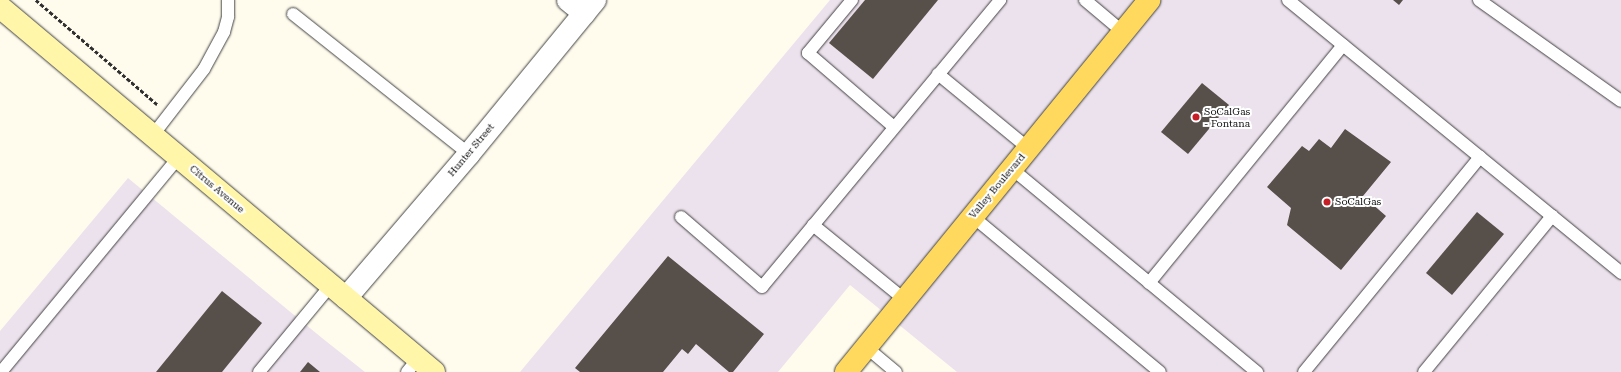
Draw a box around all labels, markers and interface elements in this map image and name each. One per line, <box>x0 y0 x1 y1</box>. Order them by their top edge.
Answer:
place label: SoCalGas - Fontana <box>1204 105 1250 128</box>
marker: SoCalGas - Fontana <box>1191 112 1201 122</box>
street label: Hunter Street <box>445 121 497 179</box>
street label: Valley Boulevard <box>966 151 1028 221</box>
street label: Citrus Avenue <box>187 163 247 215</box>
place label: SoCalGas <box>1335 196 1381 208</box>
marker: SoCalGas <box>1322 197 1332 207</box>

